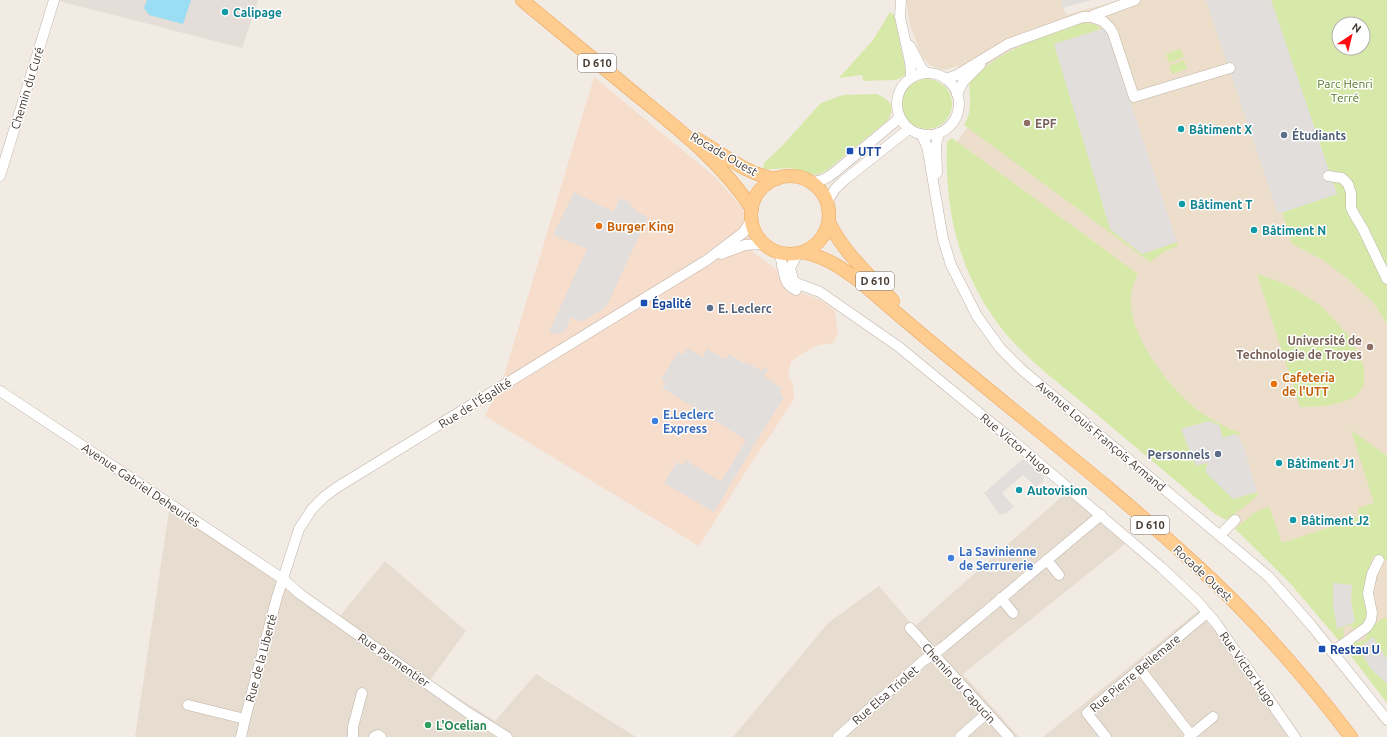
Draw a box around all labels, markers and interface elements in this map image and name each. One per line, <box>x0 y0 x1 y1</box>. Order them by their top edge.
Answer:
place label: Calipage <box>233 6 282 19</box>
marker: Calipage <box>220 7 230 17</box>
north arrow <box>1331 16 1371 56</box>
text: N <box>1350 21 1364 35</box>
street label: Chemin du Curé <box>8 45 46 131</box>
road number: D 610 <box>578 54 616 72</box>
park label: Parc Henri Terré <box>1317 77 1373 104</box>
place label: EPF <box>1035 117 1057 130</box>
marker: EPF <box>1022 118 1032 128</box>
place label: Bâtiment X <box>1189 123 1252 136</box>
marker: Bâtiment X <box>1176 124 1186 134</box>
place label: Étudiants <box>1292 127 1347 142</box>
street label: Rocade Ouest <box>688 130 760 179</box>
marker: Étudiants <box>1279 130 1289 140</box>
place label: UTT <box>858 145 881 158</box>
marker: UTT <box>845 146 855 156</box>
place label: Bâtiment T <box>1190 198 1252 211</box>
marker: Bâtiment T <box>1177 199 1187 209</box>
place label: Burger King <box>607 220 674 233</box>
marker: Burger King <box>594 221 604 231</box>
place label: Bâtiment N <box>1262 224 1326 237</box>
marker: Bâtiment N <box>1249 225 1259 235</box>
road number: D 610 <box>856 272 894 290</box>
place label: Égalité <box>652 295 692 310</box>
marker: Égalité <box>639 298 649 308</box>
place label: E. Leclerc <box>718 302 772 315</box>
marker: E. Leclerc <box>705 303 715 313</box>
place label: Université de Technologie de Troyes <box>1236 334 1362 361</box>
marker: Université de Technologie de Troyes <box>1365 342 1375 352</box>
place label: Cafeteria de l'UTT <box>1282 371 1335 398</box>
street label: Rue de l'Égalité <box>436 375 514 431</box>
street label: Avenue Louis François Armand <box>1034 378 1168 494</box>
marker: Cafeteria de l'UTT <box>1269 379 1279 389</box>
place label: E.Leclerc Express <box>663 408 714 435</box>
street label: Rue Victor Hugo <box>978 411 1054 477</box>
marker: E.Leclerc Express <box>650 416 660 426</box>
street label: Avenue Gabriel Deheurles <box>80 441 202 529</box>
place label: Personnels <box>1148 448 1210 461</box>
marker: Personnels <box>1213 449 1223 459</box>
place label: Bâtiment J1 <box>1287 457 1355 470</box>
marker: Bâtiment J1 <box>1274 458 1284 468</box>
place label: Autovision <box>1027 484 1088 497</box>
marker: Autovision <box>1014 485 1024 495</box>
place label: Bâtiment J2 <box>1301 514 1370 527</box>
marker: Bâtiment J2 <box>1288 515 1298 525</box>
road number: D 610 <box>1131 516 1169 534</box>
street label: Rocade Ouest <box>1171 543 1235 604</box>
place label: La Savinienne de Serrurerie <box>959 545 1036 572</box>
marker: La Savinienne de Serrurerie <box>946 553 956 563</box>
street label: Rue de la Liberté <box>243 613 279 703</box>
street label: Rue Victor Hugo <box>1217 629 1279 709</box>
street label: Rue Parmentier <box>356 631 433 690</box>
street label: Rue Pierre Bellemare <box>1087 631 1183 715</box>
street label: Chemin du Capucin <box>920 640 998 726</box>
place label: Restau U <box>1330 643 1380 656</box>
marker: Restau U <box>1317 644 1327 654</box>
street label: Rue Elsa Triolet <box>849 663 921 727</box>
place label: L'Ocelian <box>436 719 487 732</box>
marker: L'Ocelian <box>423 720 433 730</box>

